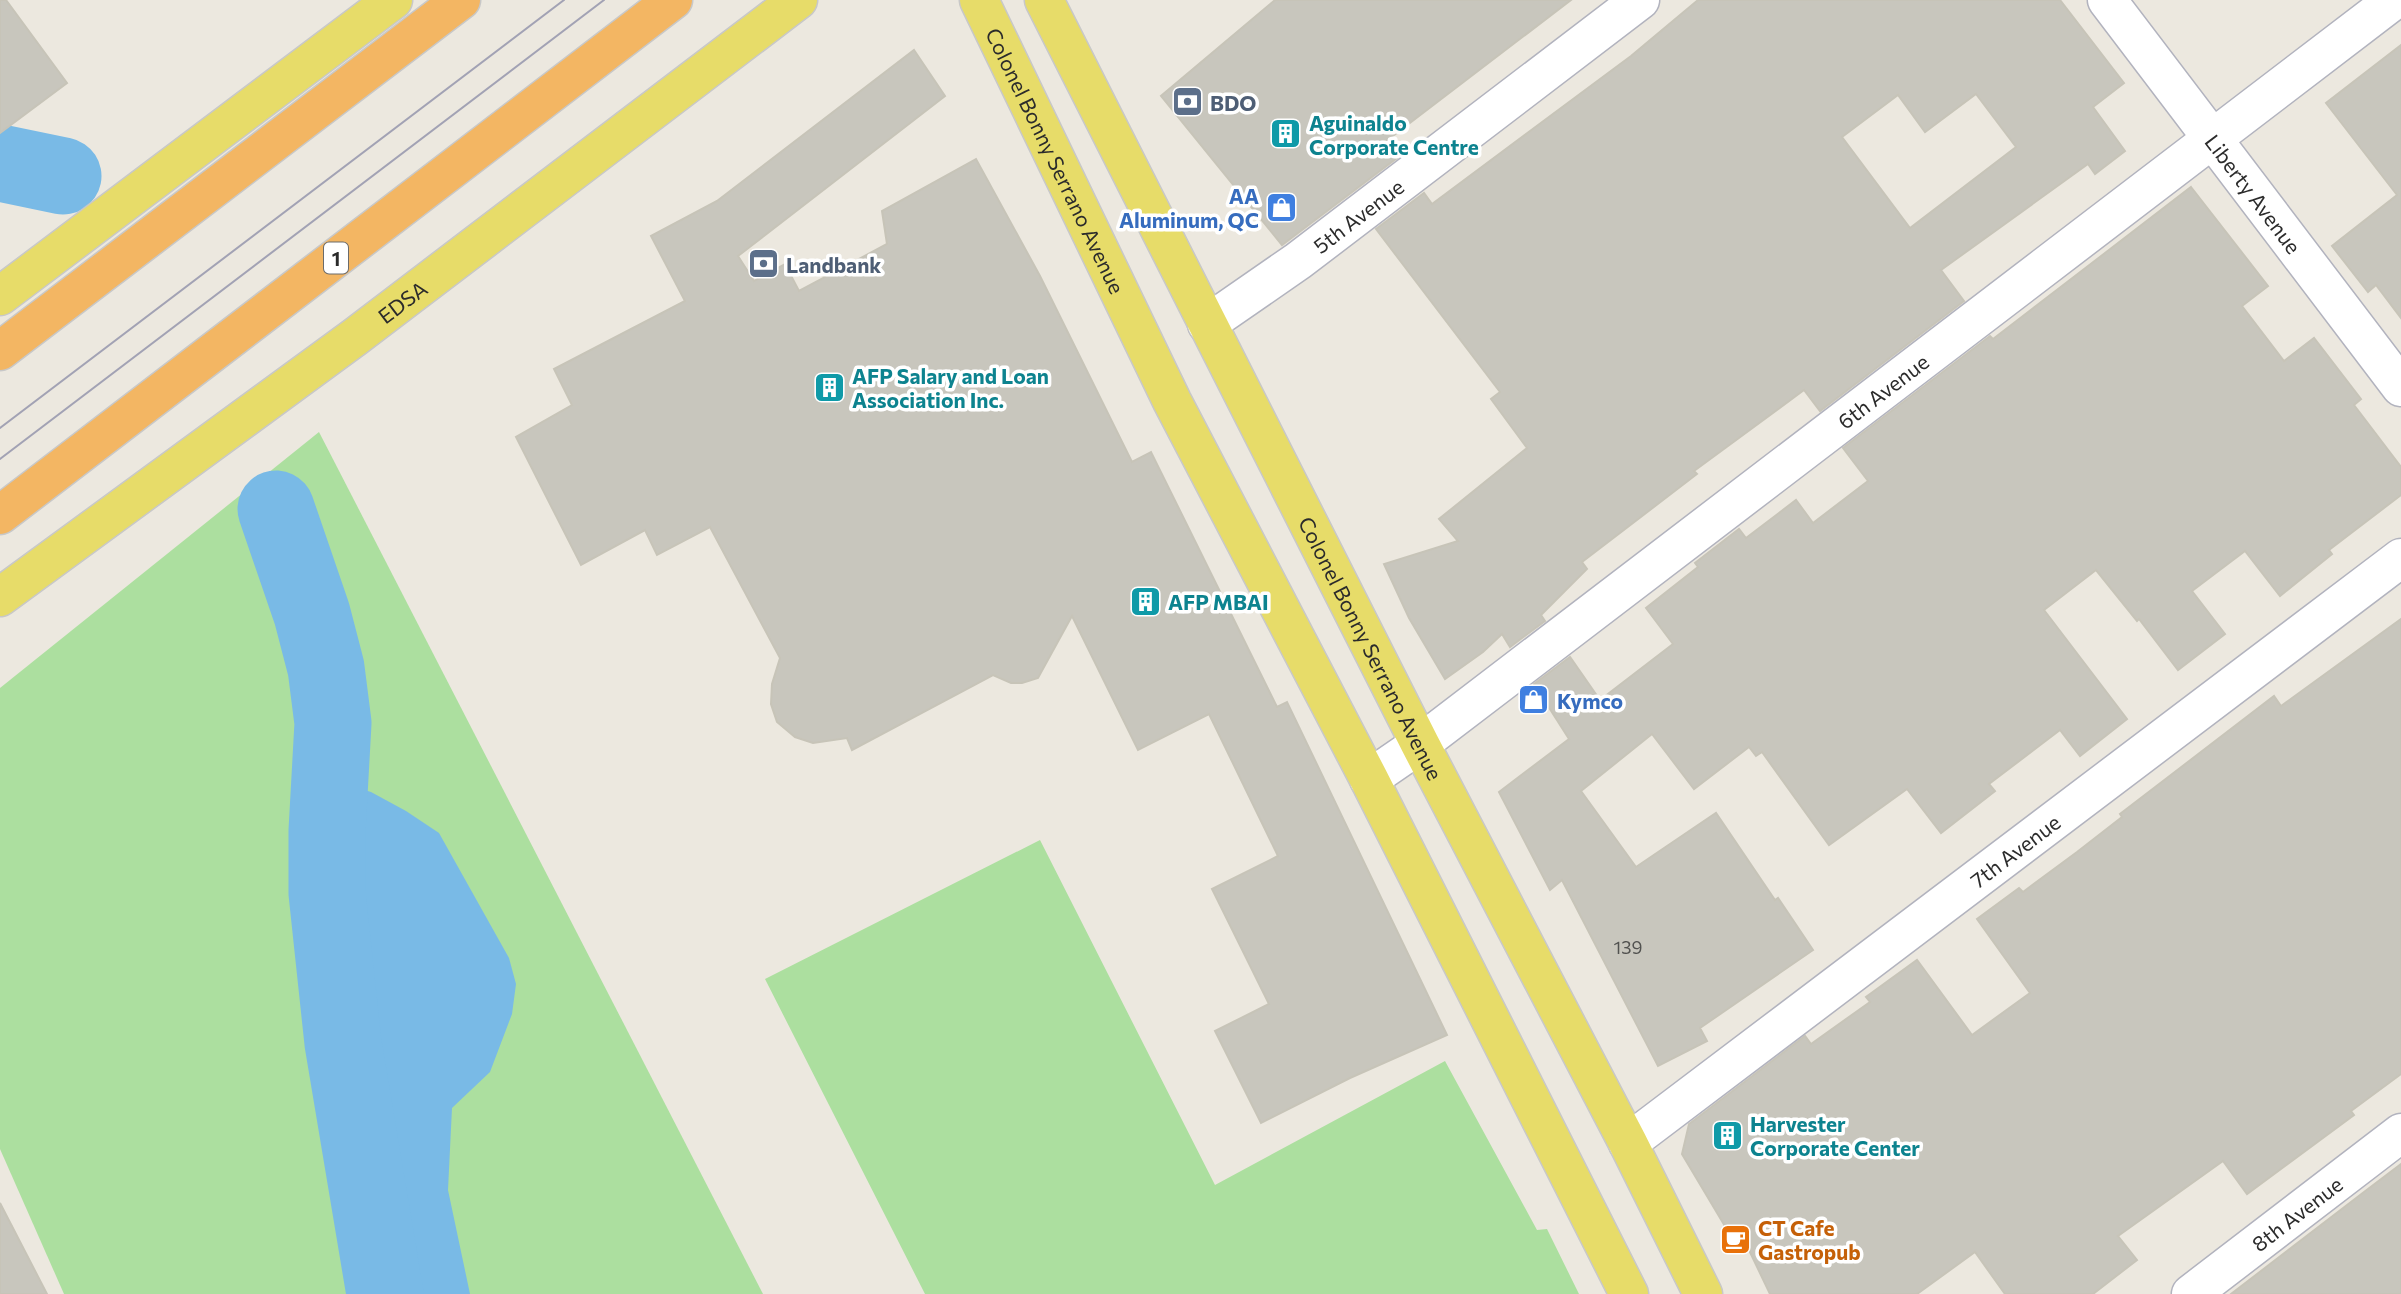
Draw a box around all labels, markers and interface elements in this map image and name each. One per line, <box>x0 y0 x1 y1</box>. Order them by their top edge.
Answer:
street label: Colonel Bonny Serrano Avenue <box>982 23 1131 297</box>
bank icon: BDO <box>1170 85 1204 119</box>
place label: BDO <box>1210 90 1256 115</box>
place label: Aguinaldo Corporate Centre <box>1309 110 1479 159</box>
building icon: Aguinaldo Corporate Centre <box>1269 117 1303 151</box>
street label: Liberty Avenue <box>2201 129 2307 258</box>
street label: 5th Avenue <box>1308 173 1408 258</box>
place label: AA Aluminum, QC <box>1119 183 1259 232</box>
shop icon: AA Aluminum, QC <box>1265 190 1299 224</box>
road number: 1 <box>324 242 348 274</box>
bank icon: Landbank <box>746 247 780 281</box>
place label: Landbank <box>786 252 881 277</box>
street label: EDSA <box>373 275 431 328</box>
street label: 6th Avenue <box>1832 348 1933 433</box>
place label: AFP Salary and Loan Association Inc. <box>852 363 1049 412</box>
building icon: AFP Salary and Loan Association Inc. <box>812 370 846 404</box>
street label: Colonel Bonny Serrano Avenue <box>1294 512 1449 784</box>
building icon: AFP MBAI <box>1128 584 1162 618</box>
place label: AFP MBAI <box>1168 589 1269 614</box>
shop icon: Kymco <box>1517 683 1551 717</box>
place label: Kymco <box>1557 688 1623 713</box>
street label: 7th Avenue <box>1965 808 2064 892</box>
house number: 139 <box>1614 936 1642 958</box>
place label: Harvester Corporate Center <box>1750 1111 1920 1160</box>
building icon: Harvester Corporate Center <box>1710 1118 1744 1152</box>
street label: 8th Avenue <box>2246 1170 2347 1256</box>
place label: CT Cafe Gastropub <box>1758 1215 1861 1264</box>
cafe icon: CT Cafe Gastropub <box>1718 1222 1752 1256</box>

